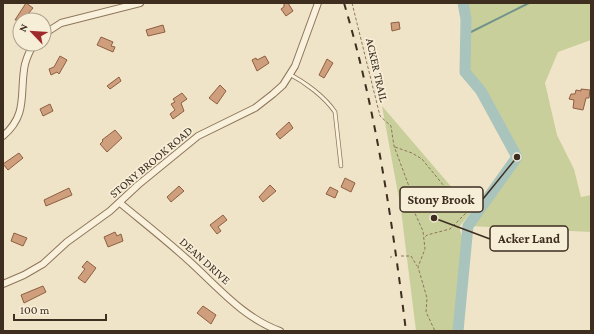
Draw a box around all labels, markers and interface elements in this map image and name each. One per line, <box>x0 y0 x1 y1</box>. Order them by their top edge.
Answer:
north arrow <box>12 12 52 52</box>
text: N <box>16 21 30 34</box>
street label: ACKER TRAIL <box>363 37 391 103</box>
street label: STONY BROOK ROAD <box>107 123 195 201</box>
callout: Stony Brook <box>400 187 483 212</box>
text: Stony Brook <box>407 192 475 207</box>
callout: Acker Land <box>490 226 568 251</box>
text: Acker Land <box>497 231 560 246</box>
street label: DEAN DRIVE <box>177 235 233 288</box>
scale bar <box>14 296 106 322</box>
text: 100 m <box>20 303 50 317</box>

